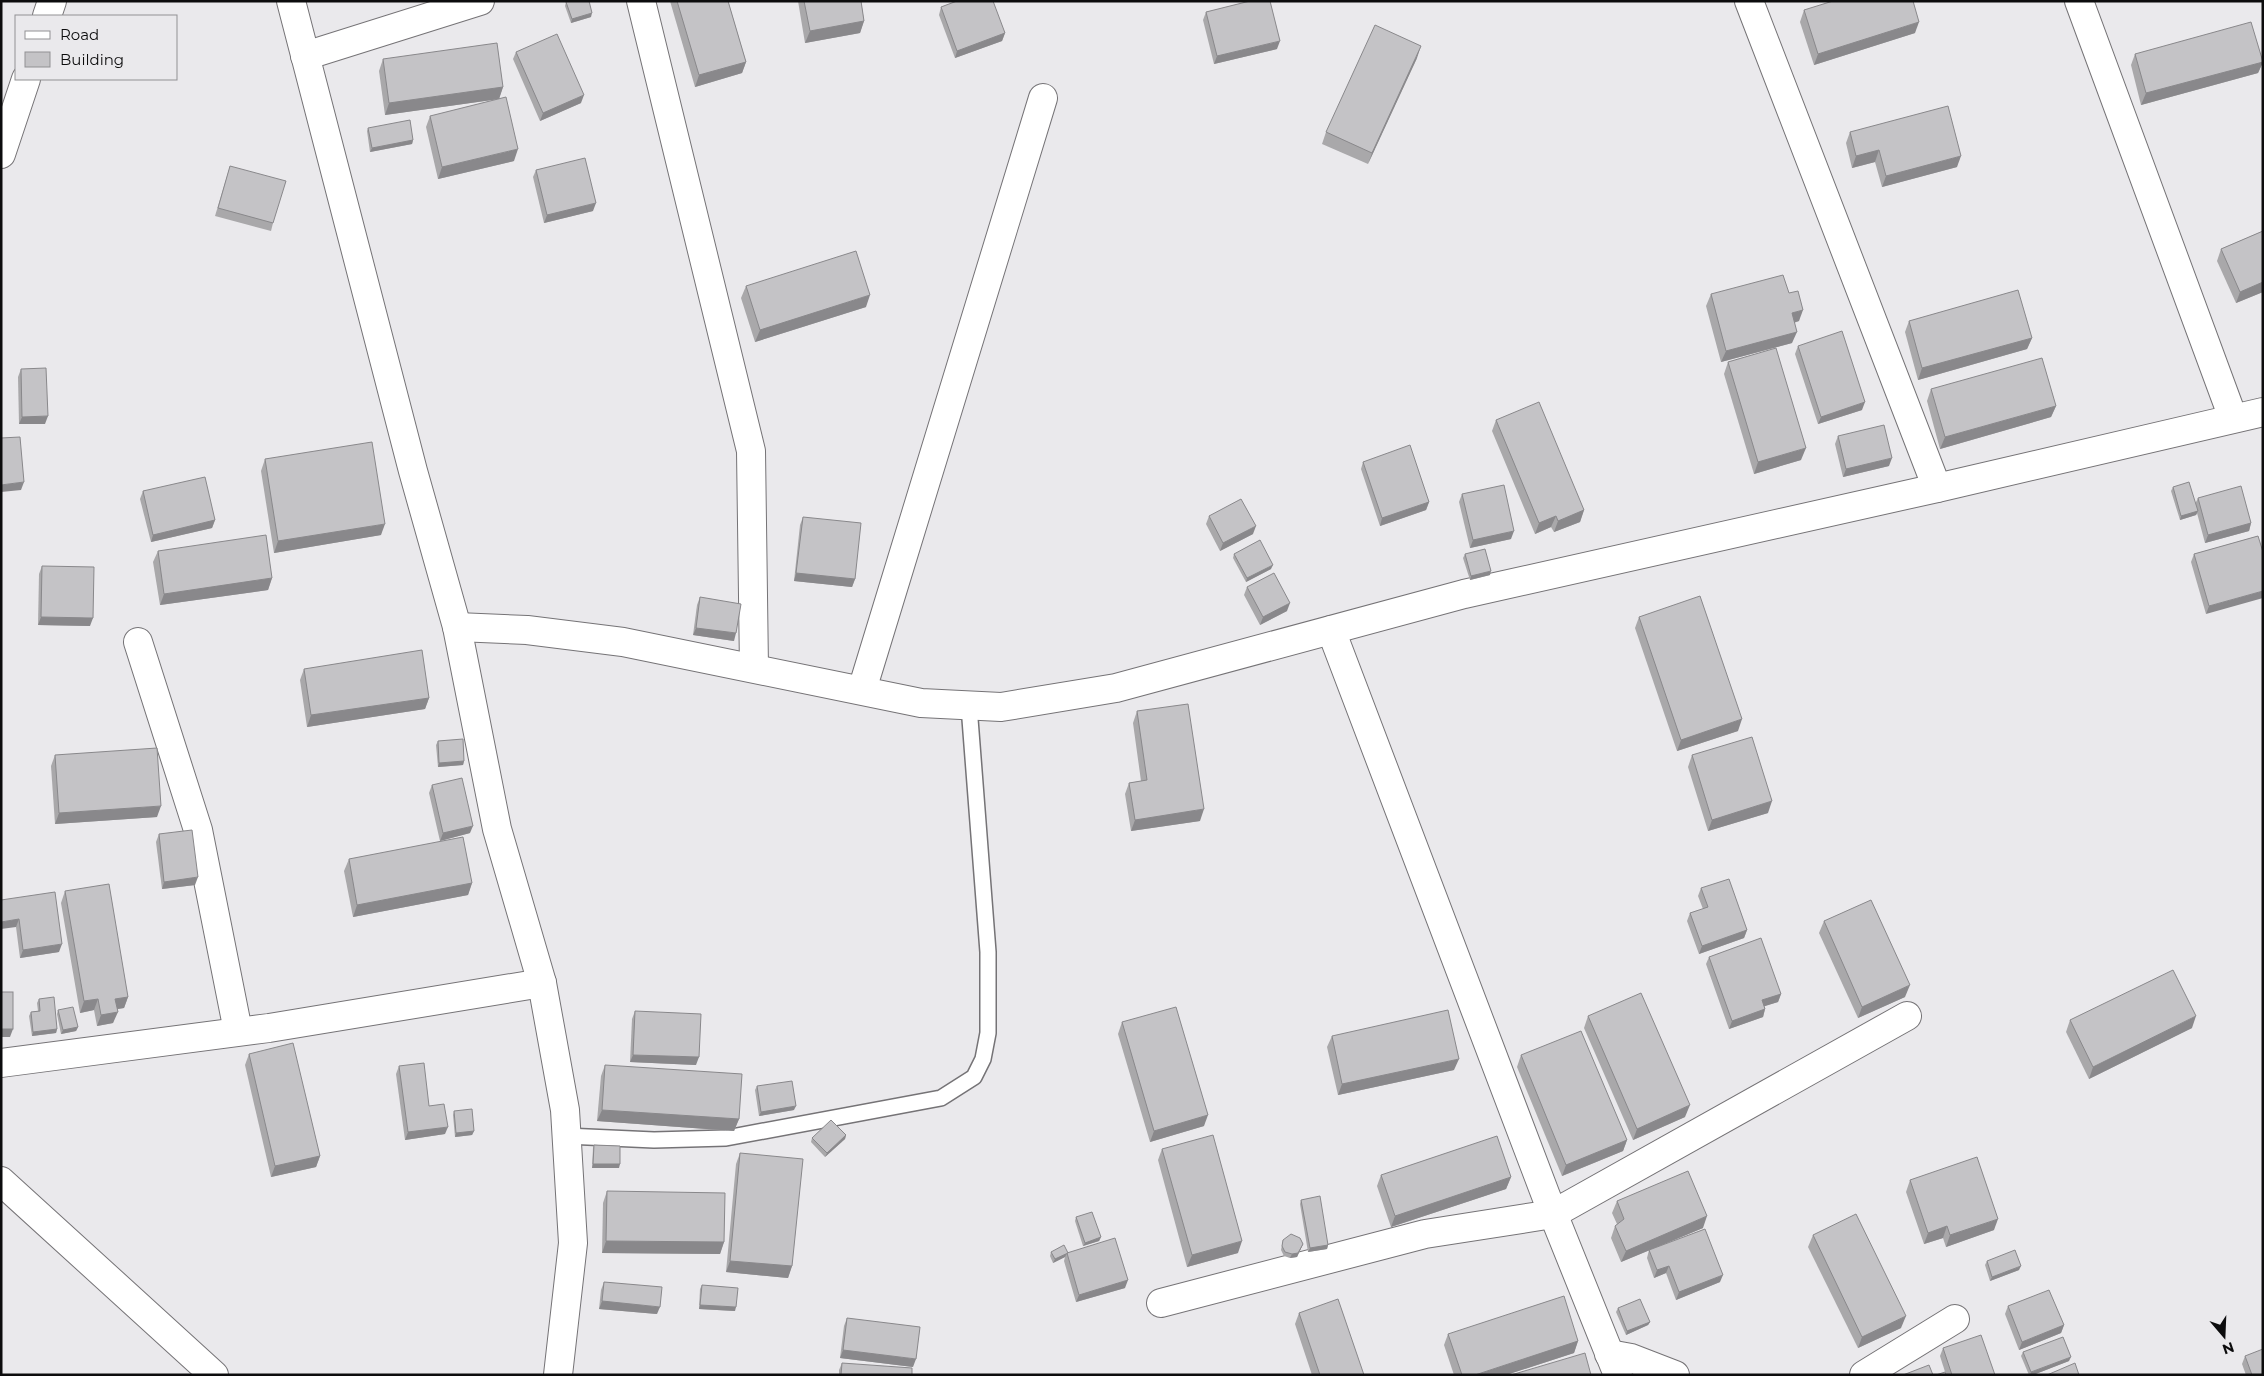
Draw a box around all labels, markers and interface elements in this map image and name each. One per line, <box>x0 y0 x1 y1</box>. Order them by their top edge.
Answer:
legend <box>15 15 178 80</box>
text: Road <box>60 25 99 44</box>
text: Building <box>60 50 124 69</box>
north arrow <box>2199 1311 2249 1361</box>
text: N <box>2220 1338 2237 1359</box>

